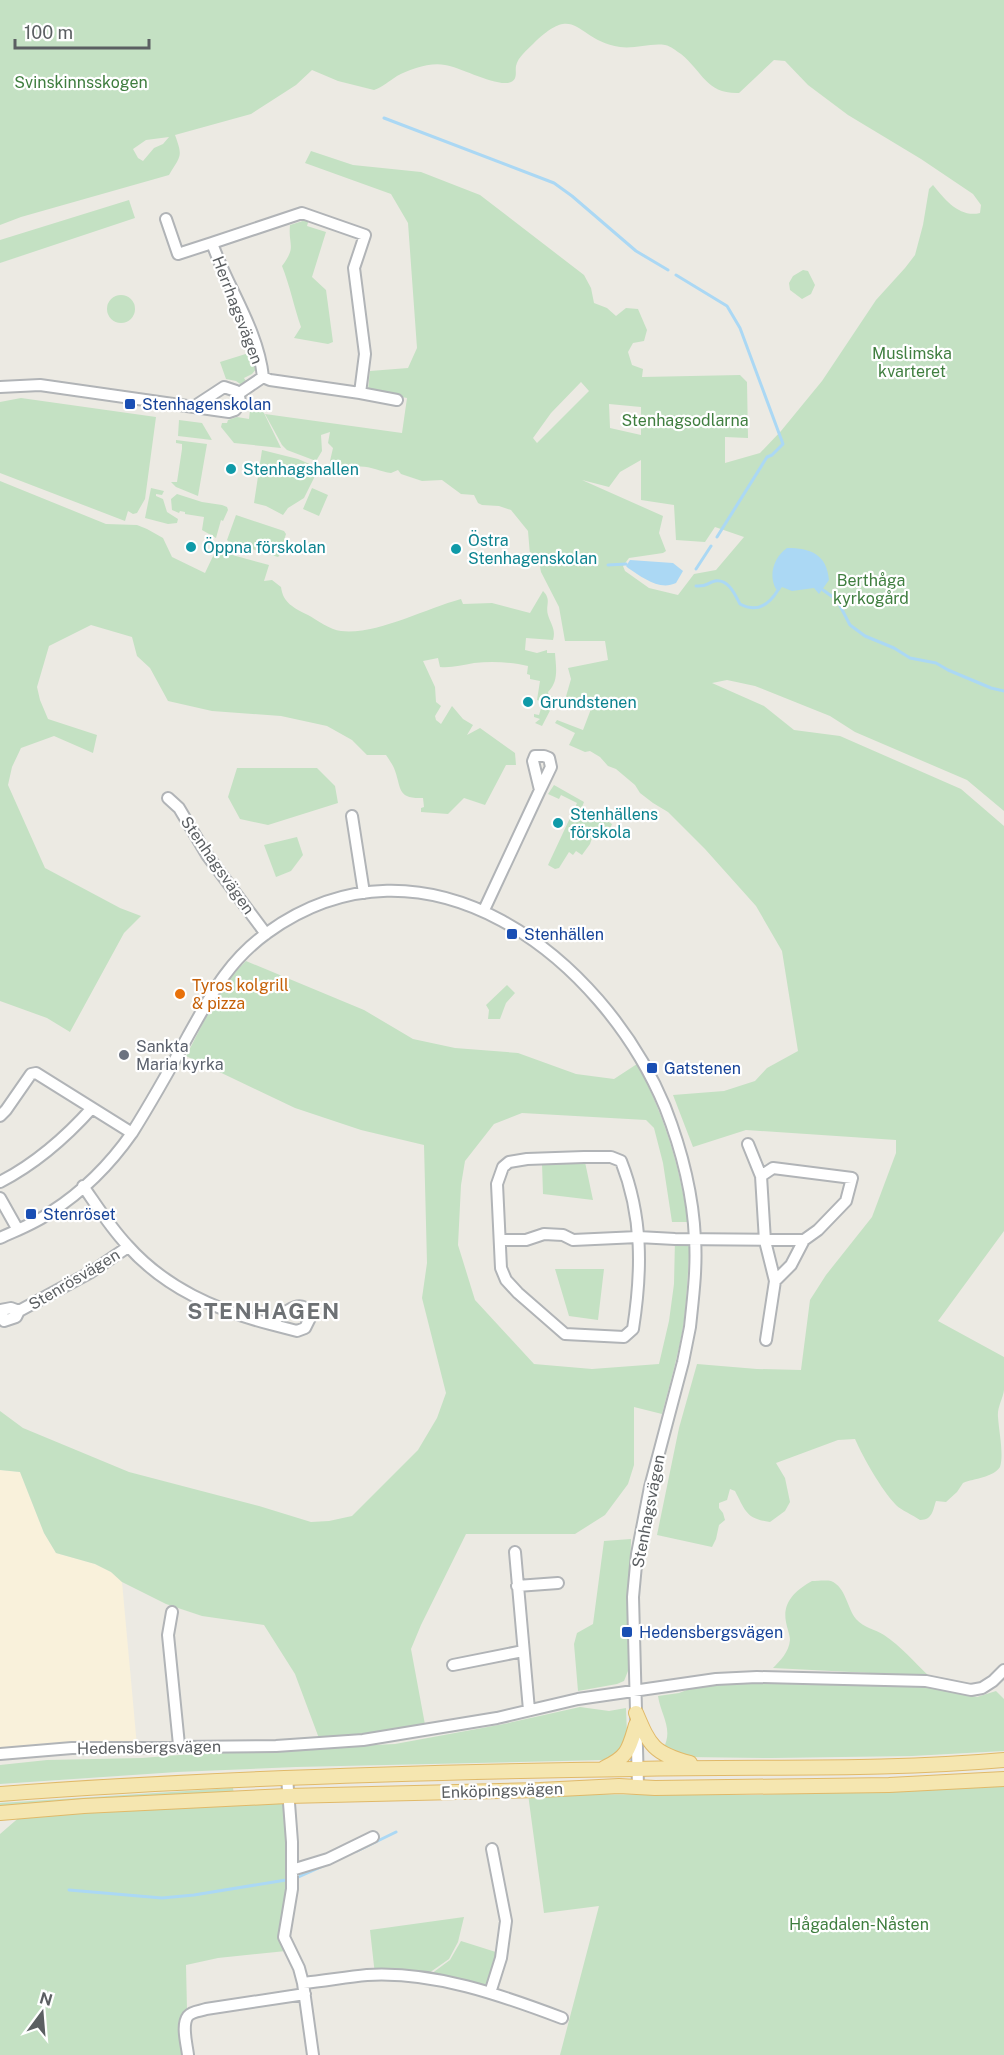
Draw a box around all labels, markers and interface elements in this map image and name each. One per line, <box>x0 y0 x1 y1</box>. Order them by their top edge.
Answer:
scale bar <box>15 12 148 50</box>
text: 100 m <box>24 22 73 43</box>
park label: Svinskinnsskogen <box>14 73 148 92</box>
street label: Herrhagsvägen <box>208 253 267 367</box>
park label: Muslimska kvarteret <box>872 344 952 381</box>
place label: Stenhagenskolan <box>142 395 271 414</box>
marker: Stenhagenskolan <box>123 397 137 411</box>
park label: Stenhagsodlarna <box>621 411 749 430</box>
place label: Stenhagshallen <box>243 460 359 479</box>
marker: Stenhagshallen <box>224 462 238 476</box>
place label: Östra Stenhagenskolan <box>468 530 597 568</box>
place label: Öppna förskolan <box>203 537 326 557</box>
marker: Öppna förskolan <box>184 540 198 554</box>
marker: Östra Stenhagenskolan <box>449 542 463 556</box>
park label: Berthåga kyrkogård <box>833 571 909 608</box>
place label: Grundstenen <box>540 693 637 712</box>
marker: Grundstenen <box>521 695 535 709</box>
place label: Stenhällens förskola <box>570 805 658 842</box>
street label: Stenhagsvägen <box>177 813 258 918</box>
marker: Stenhällens förskola <box>551 816 565 830</box>
place label: Stenhällen <box>524 925 604 944</box>
marker: Stenhällen <box>505 927 519 941</box>
place label: Tyros kolgrill & pizza <box>192 976 289 1013</box>
marker: Tyros kolgrill & pizza <box>173 987 187 1001</box>
place label: Sankta Maria kyrka <box>136 1037 224 1074</box>
marker: Sankta Maria kyrka <box>117 1048 131 1062</box>
place label: Gatstenen <box>664 1059 741 1078</box>
marker: Gatstenen <box>645 1061 659 1075</box>
place label: Stenröset <box>43 1205 116 1224</box>
marker: Stenröset <box>24 1207 38 1221</box>
street label: Stenrösvägen <box>25 1245 123 1314</box>
district label: STENHAGEN <box>187 1298 341 1324</box>
street label: Stenhagsvägen <box>628 1453 669 1569</box>
place label: Hedensbergsvägen <box>639 1623 783 1642</box>
marker: Hedensbergsvägen <box>620 1625 634 1639</box>
street label: Hedensbergsvägen <box>77 1737 221 1758</box>
street label: Enköpingsvägen <box>441 1779 563 1802</box>
park label: Hågadalen-Nåsten <box>789 1915 929 1934</box>
north arrow <box>12 1983 72 2043</box>
text: N <box>37 1988 55 2010</box>

